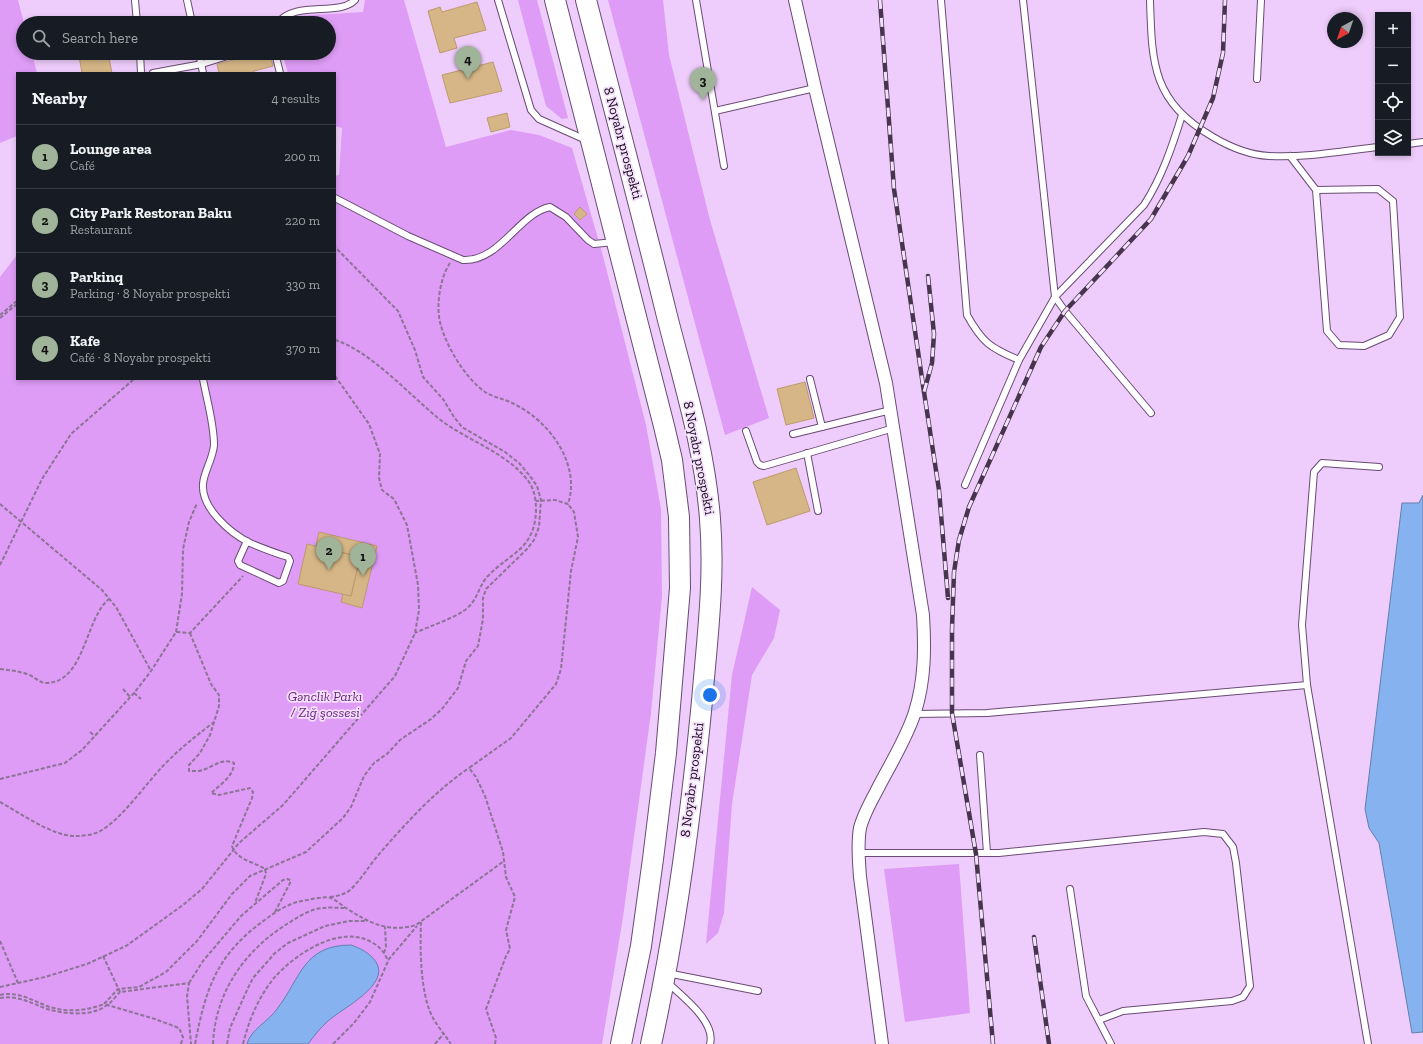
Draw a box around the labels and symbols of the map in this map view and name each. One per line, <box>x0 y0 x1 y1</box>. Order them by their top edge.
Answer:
north arrow <box>1327 12 1363 48</box>
pin: 4 <box>455 46 481 79</box>
pin: 3 <box>690 67 716 100</box>
street label: 8 Noyabr prospekti <box>600 85 646 201</box>
street label: 8 Noyabr prospekti <box>680 400 718 516</box>
pin: 2 <box>316 537 342 570</box>
pin: 1 <box>350 543 376 576</box>
your location <box>700 685 720 705</box>
park label: Gənclik Parkı / Zığ şossesi <box>288 688 362 721</box>
street label: 8 Noyabr prospekti <box>677 722 707 838</box>

